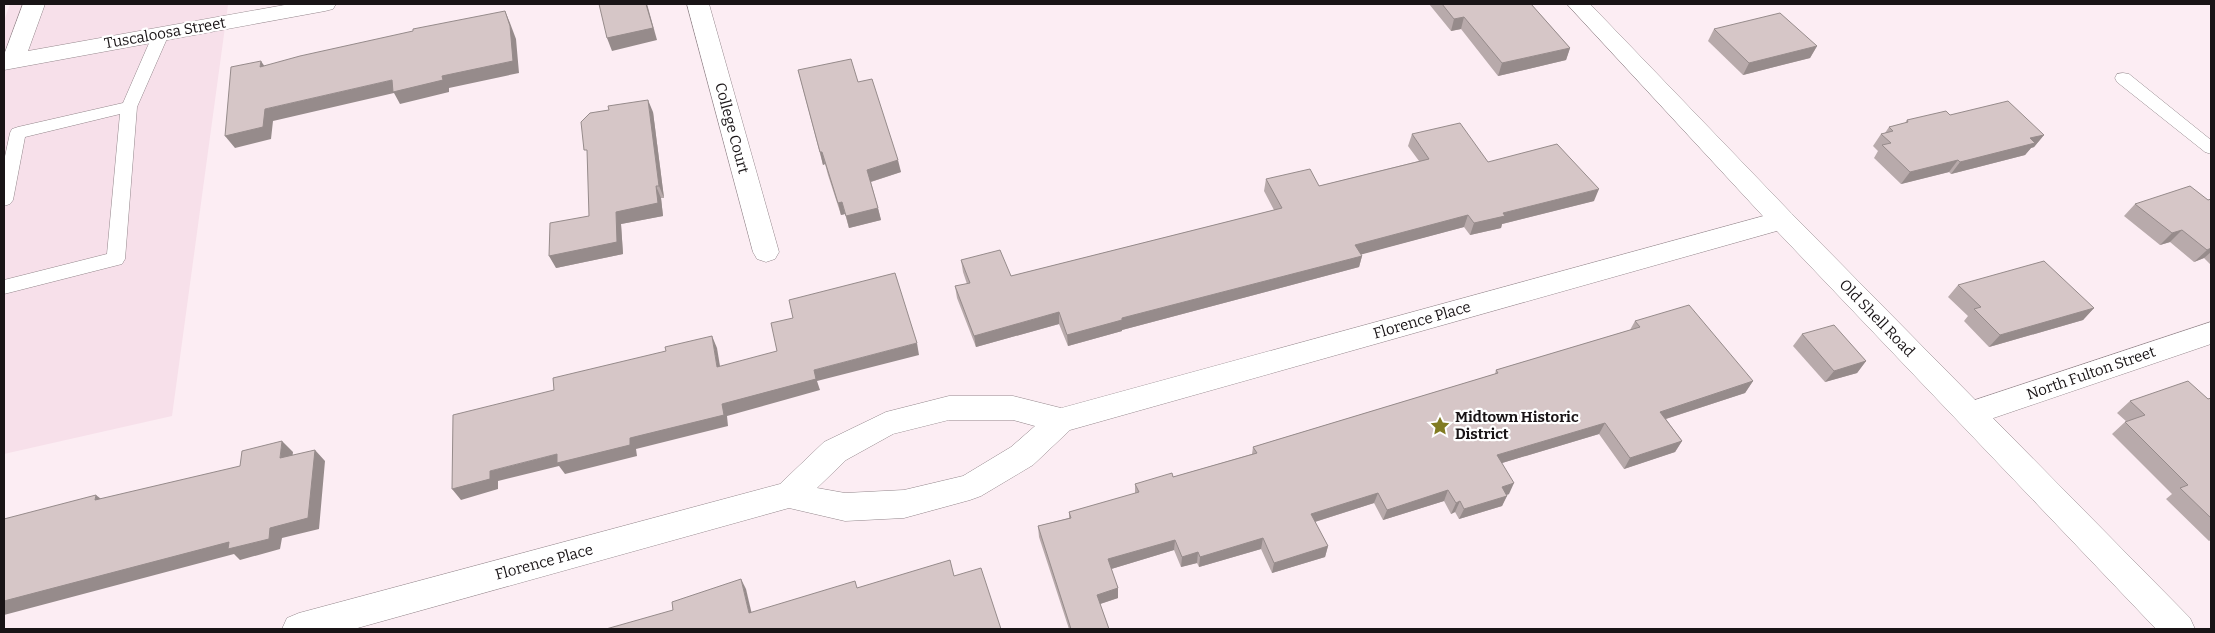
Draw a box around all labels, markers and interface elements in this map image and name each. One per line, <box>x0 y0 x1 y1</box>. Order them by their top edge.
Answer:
street label: Tuscaloosa Street <box>103 13 228 53</box>
street label: College Court <box>711 81 753 176</box>
street label: Old Shell Road <box>1836 276 1919 361</box>
street label: Florence Place <box>1371 298 1473 342</box>
street label: North Fulton Street <box>2024 342 2158 403</box>
place label: Midtown Historic District <box>1455 408 1579 443</box>
place icon: Midtown Historic District <box>1429 415 1451 437</box>
street label: Florence Place <box>493 540 595 584</box>

